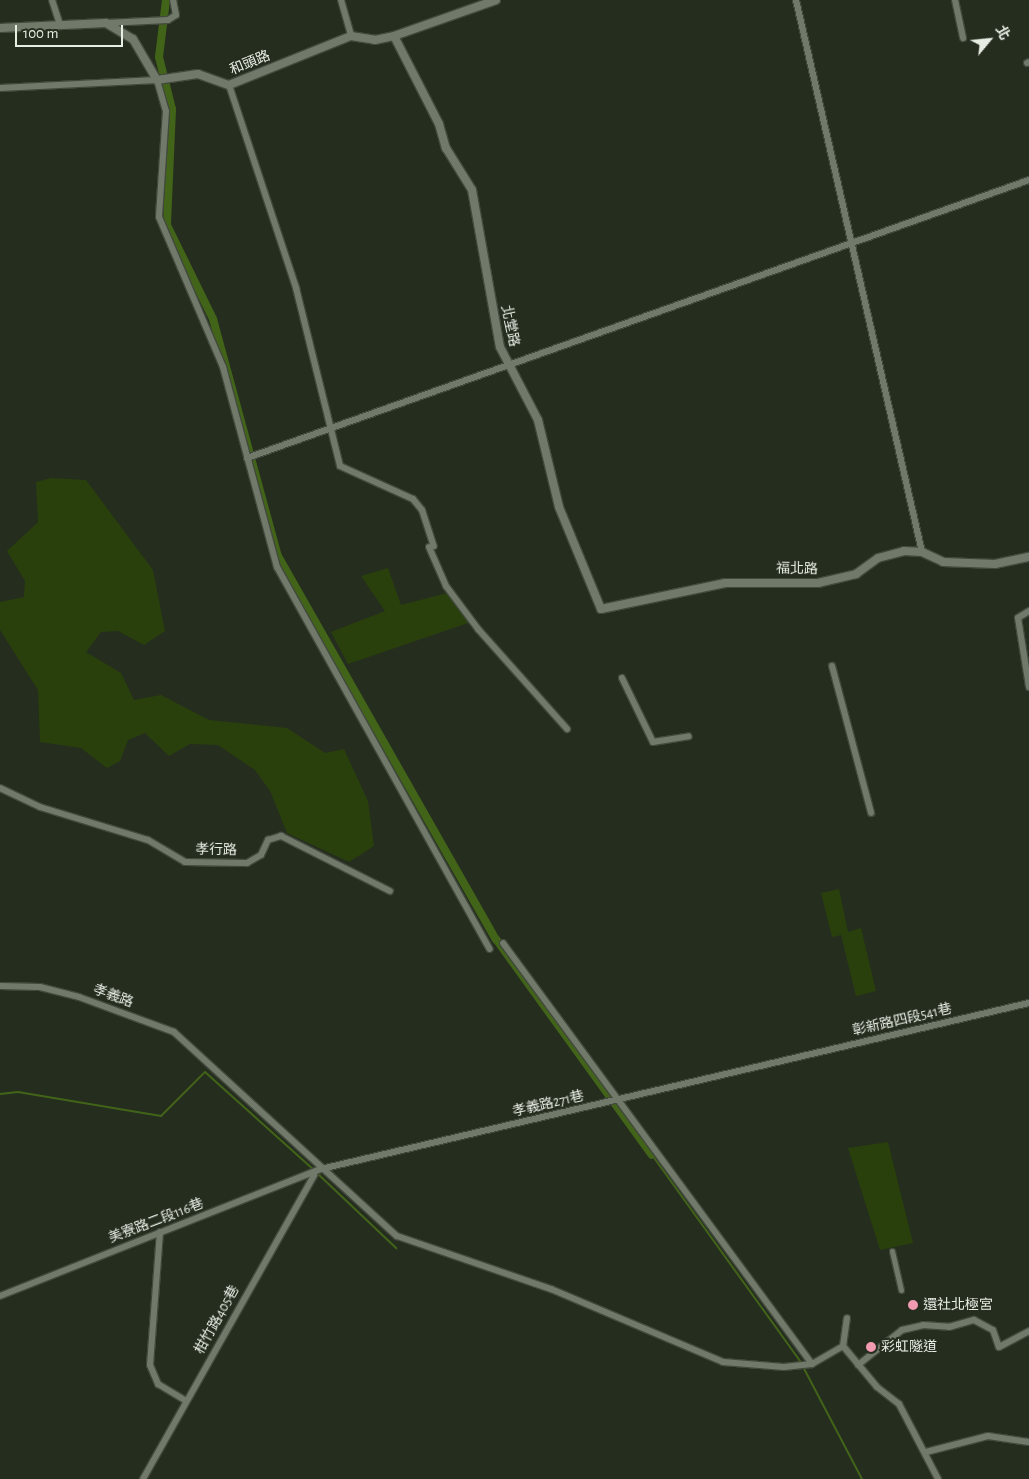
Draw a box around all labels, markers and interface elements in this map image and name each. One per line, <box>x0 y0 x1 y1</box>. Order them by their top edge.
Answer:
scale bar <box>18 15 125 47</box>
north arrow <box>964 15 1014 65</box>
text: 北 <box>993 23 1012 42</box>
text: 100 m <box>23 26 58 41</box>
street label: 和頭路 <box>227 47 273 79</box>
street label: 北堂路 <box>497 304 523 348</box>
street label: 福北路 <box>776 560 818 578</box>
street label: 孝行路 <box>195 841 237 859</box>
street label: 孝義路 <box>90 981 136 1011</box>
street label: 彰新路四段541巷 <box>851 1000 953 1040</box>
street label: 孝義路271巷 <box>511 1088 585 1120</box>
street label: 美寮路二段116巷 <box>106 1195 206 1247</box>
street label: 柑竹路405巷 <box>191 1283 243 1357</box>
place label: 還社北極宮 <box>923 1297 993 1313</box>
marker: 還社北極宮 <box>907 1299 919 1311</box>
place label: 彩虹隧道 <box>881 1339 937 1355</box>
marker: 彩虹隧道 <box>865 1341 877 1353</box>

